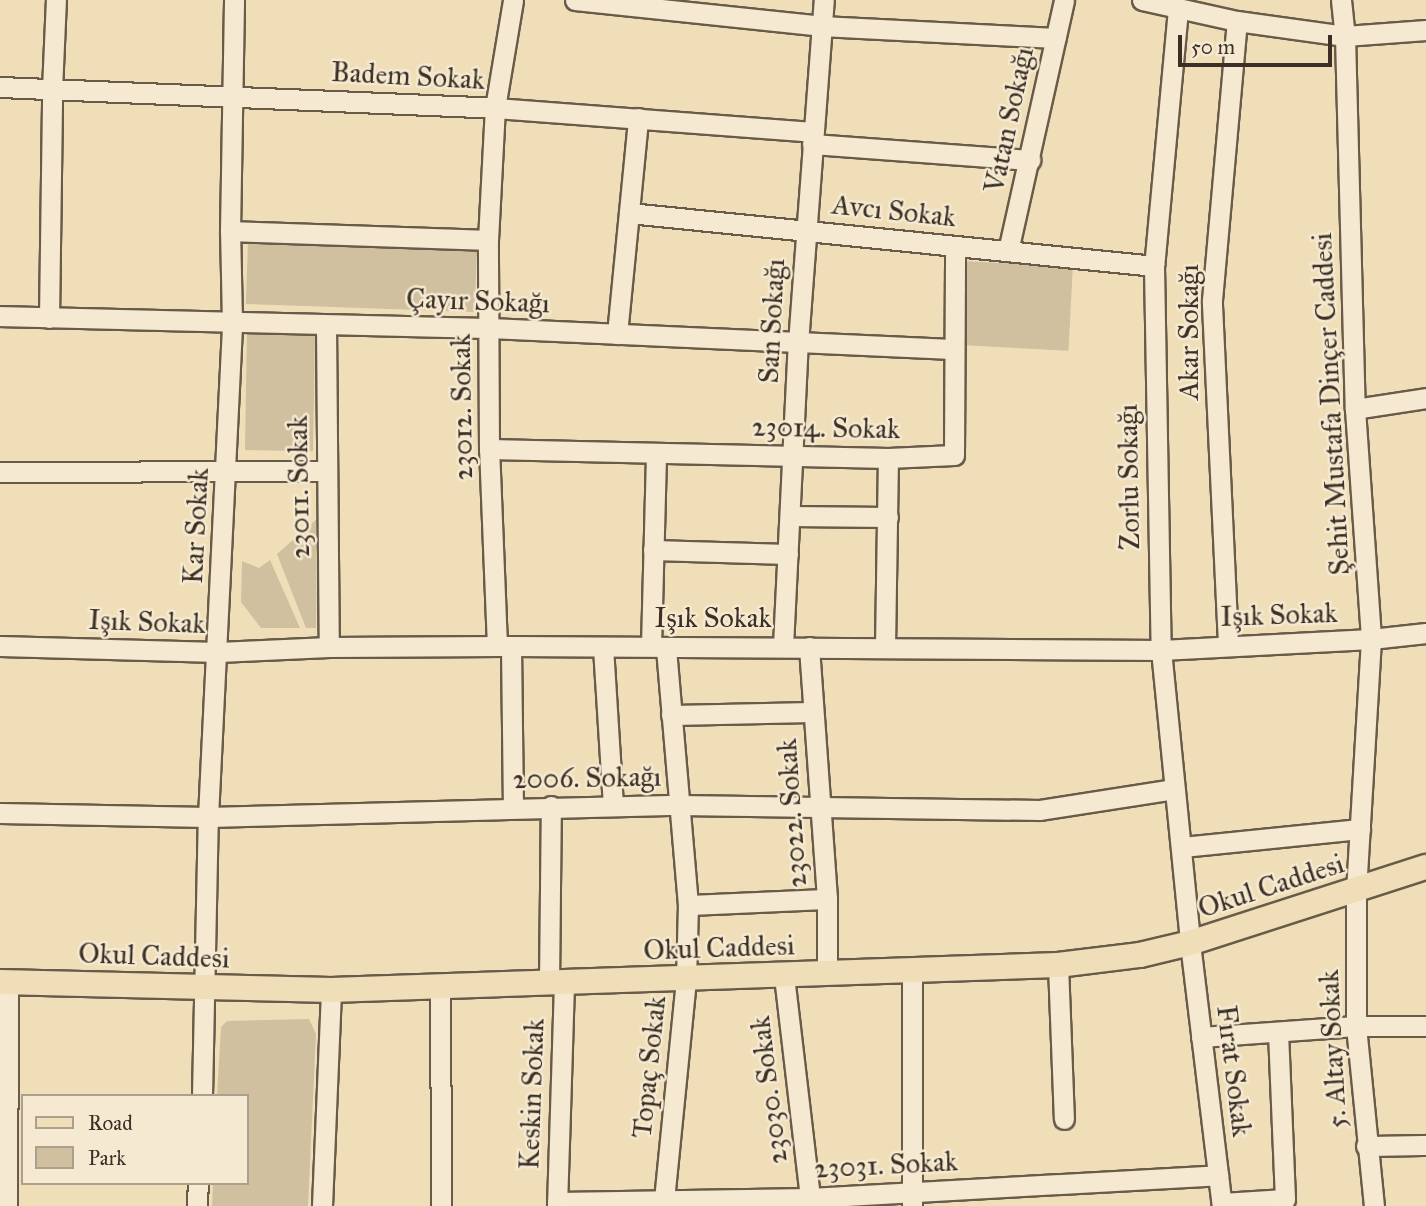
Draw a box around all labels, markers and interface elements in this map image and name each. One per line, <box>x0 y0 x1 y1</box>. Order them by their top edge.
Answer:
scale bar <box>1181 21 1335 65</box>
text: 50 m <box>1191 34 1235 60</box>
street label: Vatan Sokağı <box>977 44 1041 196</box>
street label: Badem Sokak <box>330 55 486 97</box>
street label: Avcı Sokak <box>830 188 958 234</box>
street label: Şehit Mustafa Dinçer Caddesi <box>1305 232 1357 576</box>
street label: San Sokağı <box>752 258 792 384</box>
street label: Akar Sokağı <box>1172 264 1206 400</box>
street label: Çayır Sokağı <box>406 282 550 320</box>
street label: 23012. Sokak <box>444 333 480 481</box>
street label: Zorlu Sokağı <box>1111 404 1147 550</box>
street label: 23014. Sokak <box>752 410 900 446</box>
street label: 23011. Sokak <box>281 415 317 559</box>
street label: Kar Sokak <box>176 467 216 585</box>
street label: Işık Sokak <box>1220 596 1338 634</box>
street label: Işık Sokak <box>654 601 772 635</box>
street label: Işık Sokak <box>88 603 206 641</box>
street label: 23022. Sokak <box>770 737 814 889</box>
street label: 2006. Sokağı <box>512 760 662 796</box>
street label: Okul Caddesi <box>1194 847 1348 925</box>
street label: Okul Caddesi <box>643 929 795 967</box>
street label: Okul Caddesi <box>78 937 230 975</box>
street label: 5. Altay Sokak <box>1312 969 1354 1129</box>
street label: Topaç Sokak <box>625 994 673 1140</box>
street label: Fırat Sokak <box>1209 1003 1259 1139</box>
street label: 23030. Sokak <box>743 1014 795 1166</box>
street label: Keskin Sokak <box>513 1018 551 1170</box>
legend <box>21 1094 248 1185</box>
text: Road <box>88 1110 133 1136</box>
street label: 23031. Sokak <box>813 1144 959 1186</box>
text: Park <box>88 1145 126 1171</box>

